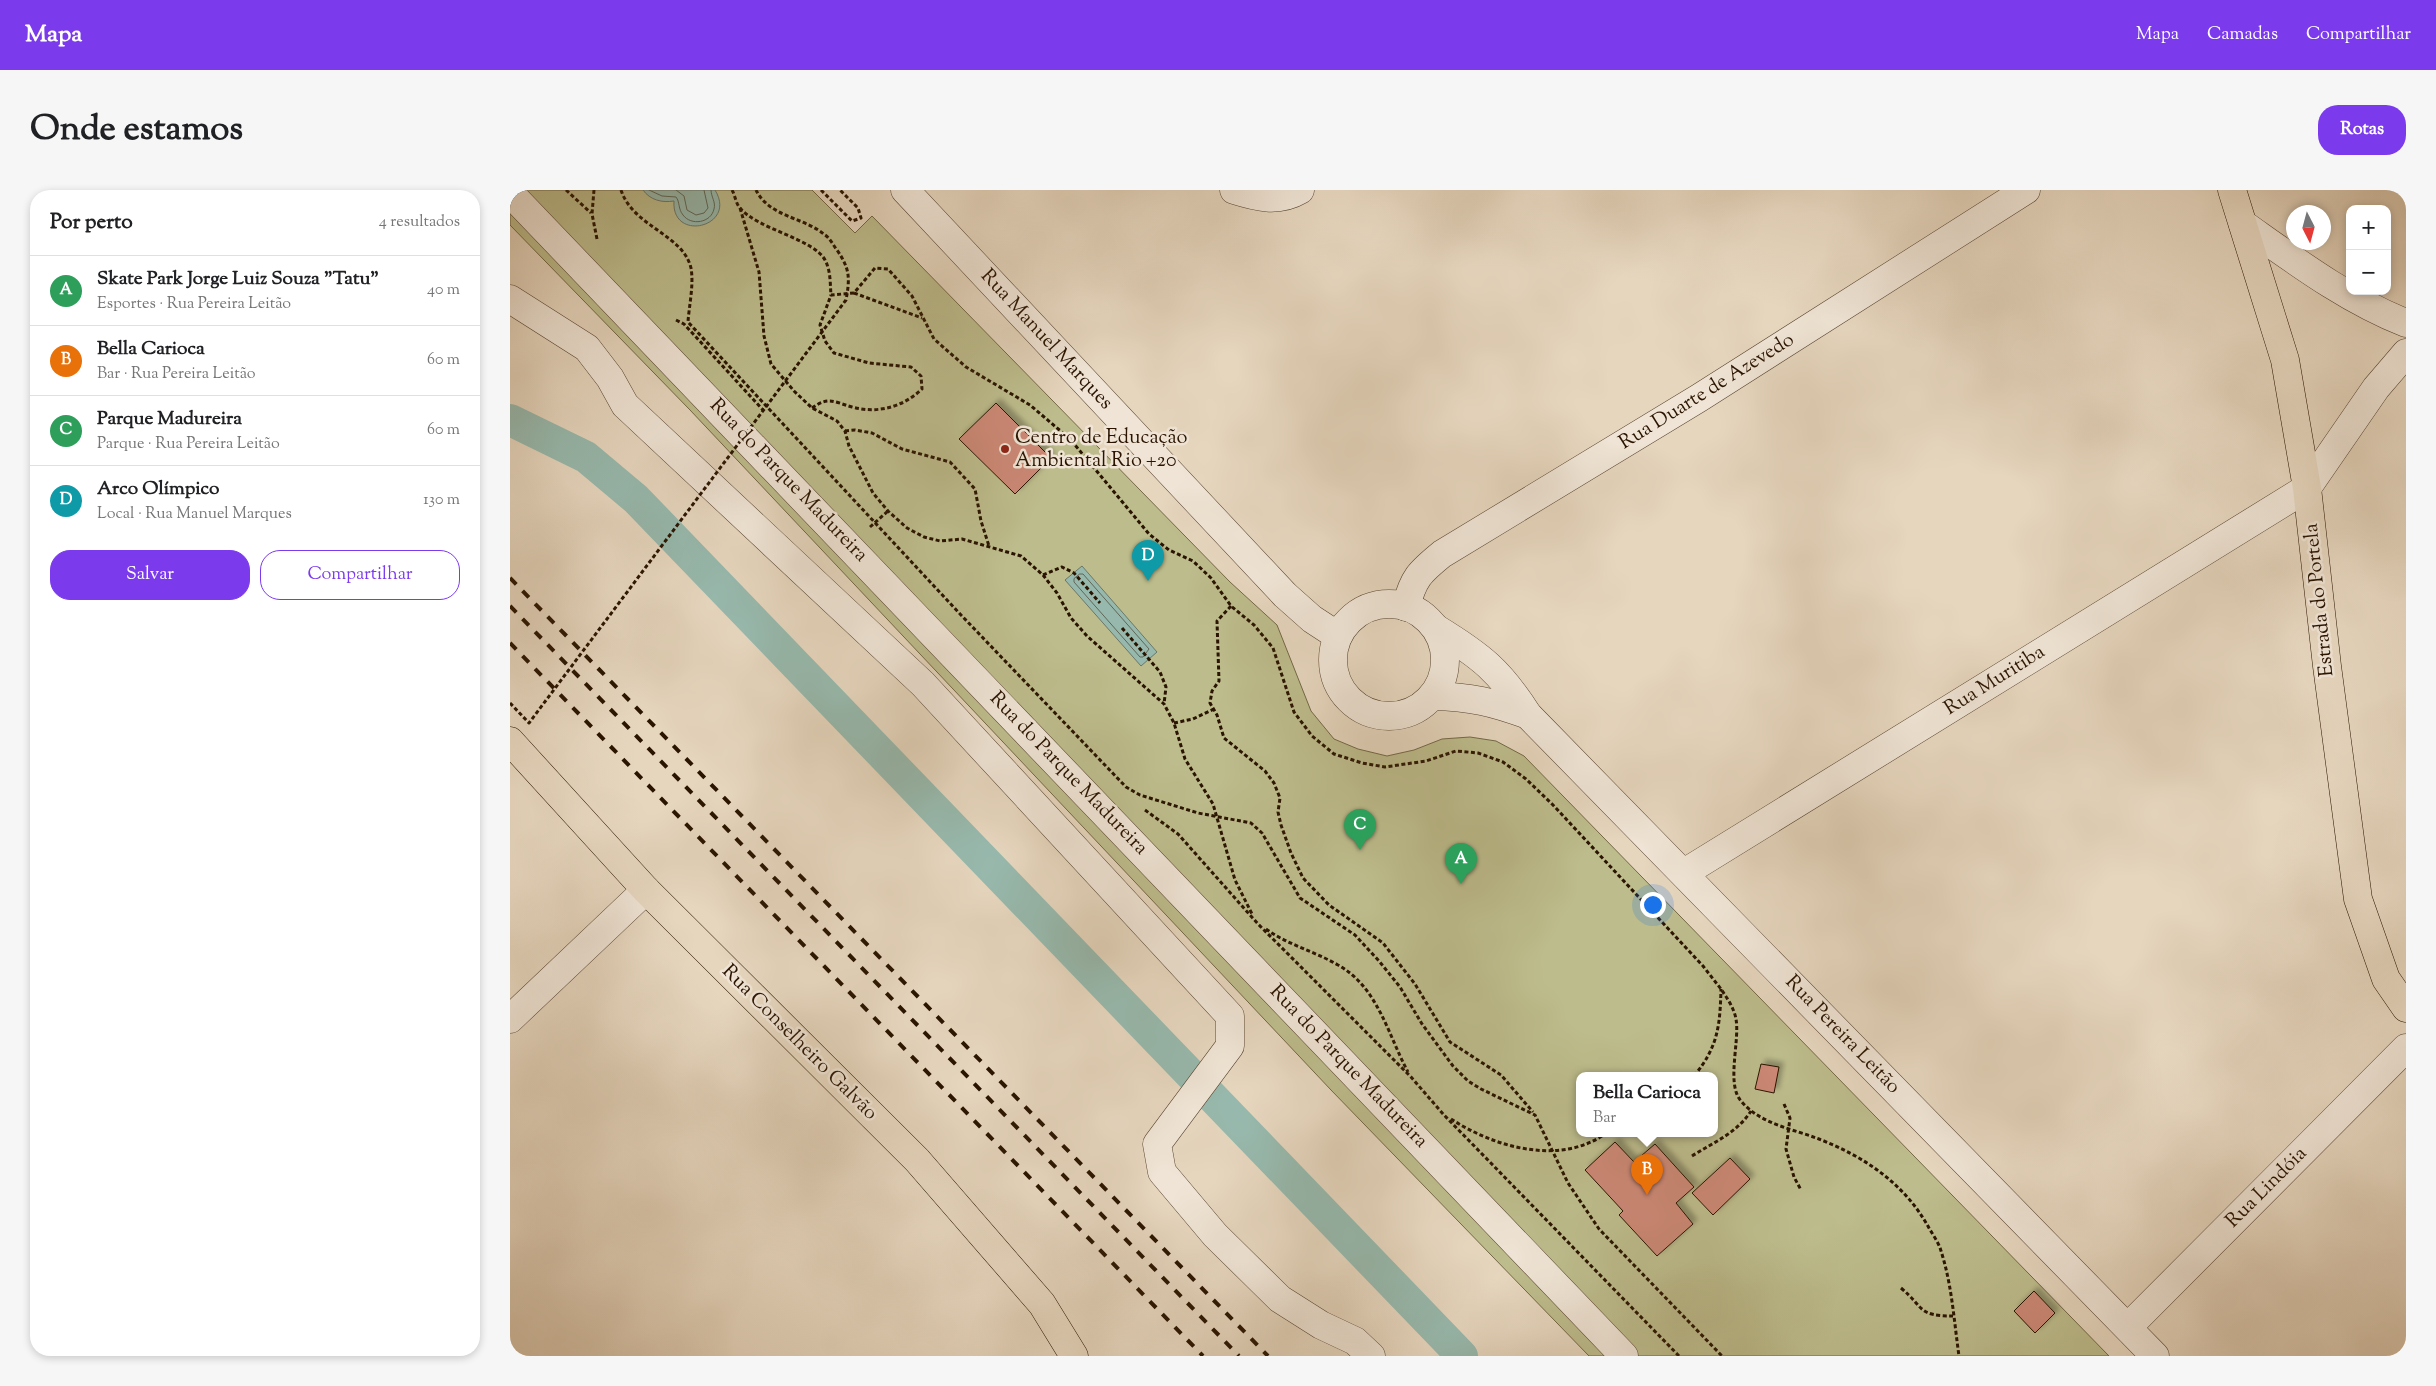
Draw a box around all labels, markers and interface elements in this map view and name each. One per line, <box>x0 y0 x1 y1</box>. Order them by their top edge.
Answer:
text: Mapa <box>25 18 82 52</box>
text: Mapa <box>2136 22 2179 48</box>
text: Camadas <box>2207 22 2278 48</box>
text: Compartilhar <box>2306 22 2411 48</box>
text: Onde estamos <box>30 105 243 156</box>
button: Rotas <box>2318 105 2406 155</box>
north arrow <box>2286 205 2331 250</box>
map controls <box>2346 205 2391 295</box>
button: + <box>2346 205 2391 250</box>
text: Por perto <box>50 208 133 238</box>
text: 4 resultados <box>379 211 460 234</box>
button: − <box>2346 250 2391 295</box>
street label: Rua Manuel Marques <box>973 263 1119 417</box>
text: Skate Park Jorge Luiz Souza "Tatu" <box>97 266 379 293</box>
text: A <box>60 279 73 302</box>
text: 40 m <box>427 279 460 302</box>
text: Esportes · Rua Pereira Leitão <box>97 293 291 316</box>
street label: Rua Duarte de Azevedo <box>1614 326 1800 458</box>
text: Bella Carioca <box>97 336 205 363</box>
text: B <box>61 349 71 372</box>
text: 60 m <box>427 349 460 372</box>
text: Bar · Rua Pereira Leitão <box>97 363 256 386</box>
street label: Rua do Parque Madureira <box>702 393 874 569</box>
text: Parque Madureira <box>97 406 242 433</box>
text: C <box>60 419 72 442</box>
text: 60 m <box>427 419 460 442</box>
place label: Centro de Educação Ambiental Rio +20 <box>1015 424 1187 476</box>
text: Parque · Rua Pereira Leitão <box>97 433 280 456</box>
marker: Centro de Educação Ambiental Rio +20 <box>999 443 1011 455</box>
text: Arco Olímpico <box>97 476 219 503</box>
text: D <box>60 489 72 512</box>
text: 130 m <box>423 489 460 512</box>
text: Local · Rua Manuel Marques <box>97 503 292 526</box>
street label: Estrada do Portela <box>2298 522 2342 678</box>
pin: D <box>1132 540 1164 581</box>
button: Salvar <box>50 550 250 600</box>
button: Compartilhar <box>260 550 460 600</box>
street label: Rua Muritiba <box>1939 639 2051 723</box>
street label: Rua do Parque Madureira <box>982 686 1154 862</box>
pin: C <box>1344 809 1376 850</box>
pin: A <box>1445 843 1477 884</box>
your location <box>1640 892 1666 918</box>
street label: Rua Conselheiro Galvão <box>714 958 884 1128</box>
street label: Rua Pereira Leitão <box>1778 969 1907 1101</box>
street label: Rua do Parque Madureira <box>1262 979 1434 1155</box>
popup <box>1576 1072 1718 1137</box>
text: Bella Carioca <box>1593 1080 1701 1107</box>
text: Bar <box>1593 1107 1616 1130</box>
street label: Rua Lindóia <box>2220 1141 2314 1235</box>
pin: B <box>1631 1154 1663 1195</box>

